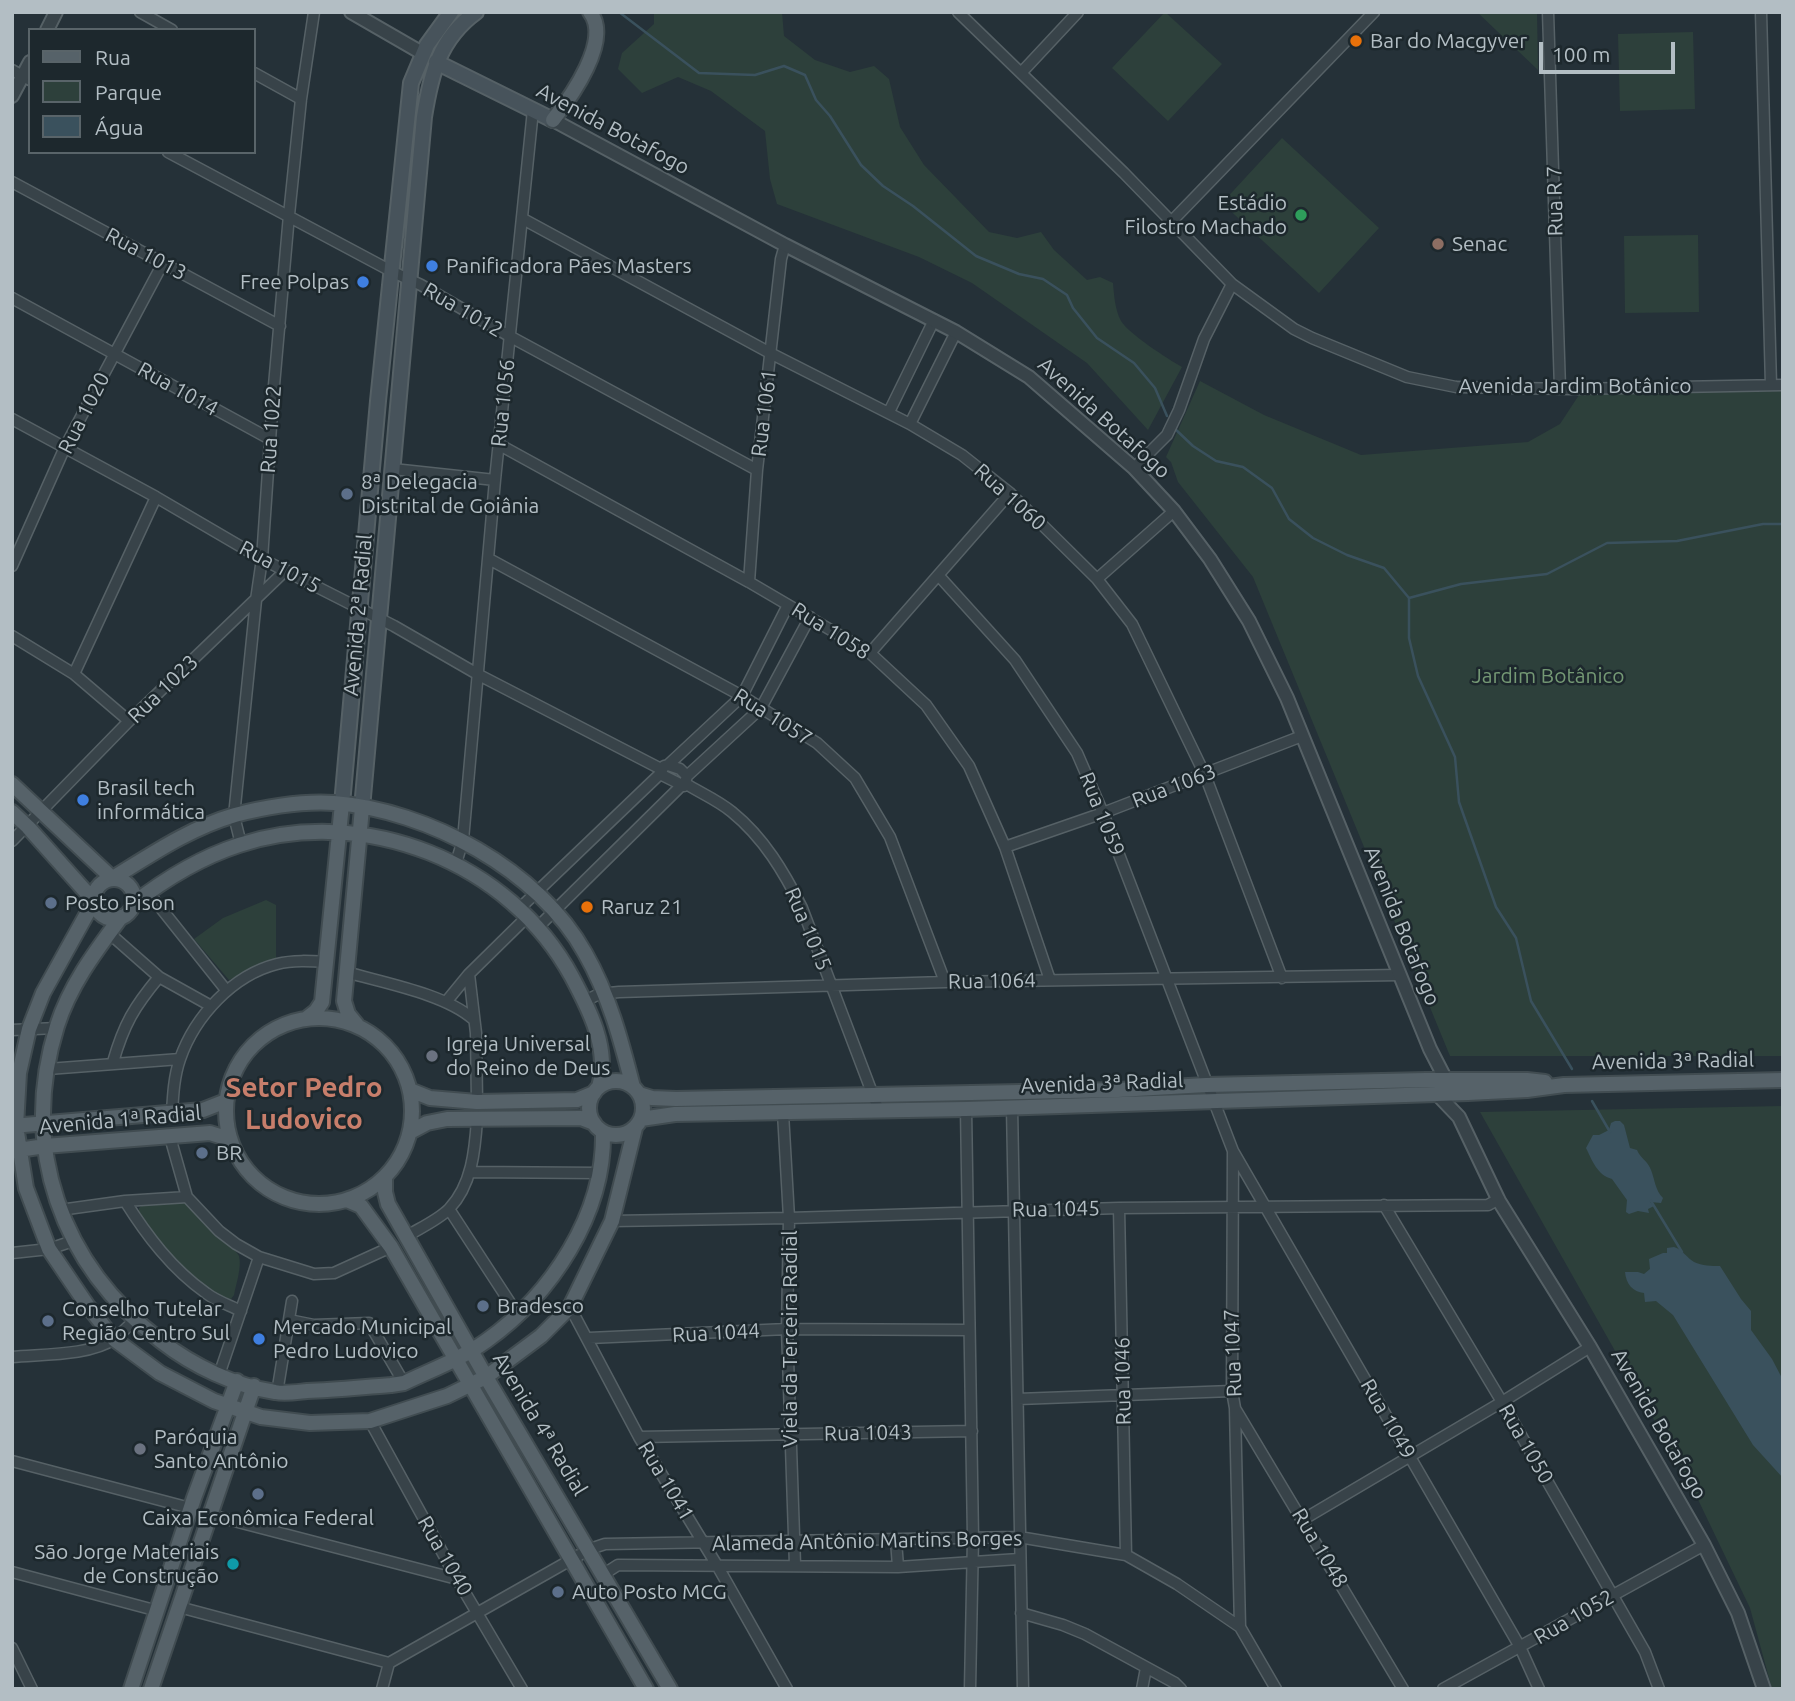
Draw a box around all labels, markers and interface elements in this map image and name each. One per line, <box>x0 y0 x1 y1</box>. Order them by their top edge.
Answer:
legend <box>28 28 256 154</box>
place label: Bar do Macgyver <box>1370 28 1527 54</box>
scale bar <box>1543 28 1680 72</box>
marker: Bar do Macgyver <box>1348 33 1364 49</box>
text: 100 m <box>1552 42 1610 66</box>
text: Rua <box>95 45 131 69</box>
street label: Avenida Botafogo <box>532 78 694 180</box>
text: Parque <box>95 80 162 104</box>
text: Água <box>95 115 144 139</box>
street label: Rua R 7 <box>1542 166 1568 236</box>
place label: Estádio Filostro Machado <box>1125 190 1287 240</box>
marker: Estádio Filostro Machado <box>1293 207 1309 223</box>
street label: Rua 1013 <box>101 222 191 286</box>
place label: Senac <box>1452 231 1507 257</box>
marker: Senac <box>1430 236 1446 252</box>
place label: Panificadora Pães Masters <box>446 253 692 279</box>
marker: Panificadora Pães Masters <box>424 258 440 274</box>
place label: Free Polpas <box>240 269 349 295</box>
marker: Free Polpas <box>355 274 371 290</box>
street label: Rua 1012 <box>419 277 507 343</box>
street label: Avenida Botafogo <box>1033 352 1175 484</box>
street label: Rua 1014 <box>133 357 223 421</box>
street label: Rua 1056 <box>486 358 520 448</box>
street label: Rua 1020 <box>53 368 115 458</box>
street label: Rua 1061 <box>746 368 782 458</box>
street label: Avenida Jardim Botânico <box>1458 373 1692 399</box>
street label: Rua 1022 <box>255 384 287 474</box>
street label: Rua 1060 <box>969 458 1051 536</box>
place label: 8ª Delegacia Distrital de Goiânia <box>361 469 539 519</box>
marker: 8ª Delegacia Distrital de Goiânia <box>339 486 355 502</box>
street label: Avenida 2ª Radial <box>338 533 378 697</box>
street label: Rua 1015 <box>235 535 325 599</box>
street label: Rua 1058 <box>787 597 875 665</box>
street label: Rua 1023 <box>123 649 203 729</box>
park label: Jardim Botânico <box>1471 663 1625 689</box>
street label: Rua 1057 <box>729 683 817 751</box>
street label: Rua 1063 <box>1128 758 1220 814</box>
street label: Rua 1059 <box>1074 768 1130 860</box>
place label: Brasil tech informática <box>97 775 205 825</box>
marker: Brasil tech informática <box>75 792 91 808</box>
street label: Avenida Botafogo <box>1359 843 1445 1009</box>
street label: Rua 1015 <box>779 884 837 974</box>
place label: Posto Pison <box>65 890 175 916</box>
place label: Raruz 21 <box>601 894 683 920</box>
marker: Posto Pison <box>43 895 59 911</box>
marker: Raruz 21 <box>579 899 595 915</box>
street label: Rua 1064 <box>948 968 1036 994</box>
place label: Igreja Universal do Reino de Deus <box>446 1031 610 1081</box>
street label: Avenida 3ª Radial <box>1592 1047 1754 1075</box>
marker: Igreja Universal do Reino de Deus <box>424 1048 440 1064</box>
street label: Avenida 3ª Radial <box>1020 1068 1184 1098</box>
district label: Setor Pedro Ludovico <box>226 1071 382 1137</box>
street label: Avenida 1ª Radial <box>38 1100 202 1140</box>
place label: BR <box>216 1140 242 1166</box>
marker: BR <box>194 1145 210 1161</box>
street label: Rua 1045 <box>1012 1196 1100 1222</box>
street label: Viela da Terceira Radial <box>777 1230 803 1448</box>
place label: Bradesco <box>497 1293 584 1319</box>
place label: Conselho Tutelar Região Centro Sul <box>62 1296 230 1346</box>
marker: Bradesco <box>475 1298 491 1314</box>
street label: Rua 1047 <box>1219 1309 1247 1397</box>
marker: Conselho Tutelar Região Centro Sul <box>40 1313 56 1329</box>
place label: Mercado Municipal Pedro Ludovico <box>273 1314 451 1364</box>
street label: Rua 1044 <box>671 1318 761 1348</box>
marker: Mercado Municipal Pedro Ludovico <box>251 1331 267 1347</box>
street label: Rua 1046 <box>1110 1337 1136 1425</box>
street label: Avenida Botafogo <box>1606 1344 1712 1504</box>
street label: Avenida 4ª Radial <box>487 1348 593 1500</box>
street label: Rua 1049 <box>1355 1375 1421 1463</box>
street label: Rua 1050 <box>1493 1400 1559 1488</box>
street label: Rua 1043 <box>824 1420 912 1446</box>
place label: Paróquia Santo Antônio <box>154 1424 289 1474</box>
street label: Rua 1041 <box>633 1437 699 1525</box>
marker: Paróquia Santo Antônio <box>132 1441 148 1457</box>
marker: Caixa Econômica Federal <box>250 1486 266 1502</box>
street label: Rua 1048 <box>1287 1504 1353 1592</box>
place label: Caixa Econômica Federal <box>142 1505 374 1531</box>
street label: Rua 1040 <box>412 1512 478 1600</box>
street label: Alameda Antônio Martins Borges <box>712 1526 1022 1556</box>
place label: São Jorge Materiais de Construção <box>34 1539 219 1589</box>
marker: São Jorge Materiais de Construção <box>225 1556 241 1572</box>
place label: Auto Posto MCG <box>572 1579 727 1605</box>
marker: Auto Posto MCG <box>550 1584 566 1600</box>
street label: Rua 1052 <box>1530 1584 1618 1650</box>

